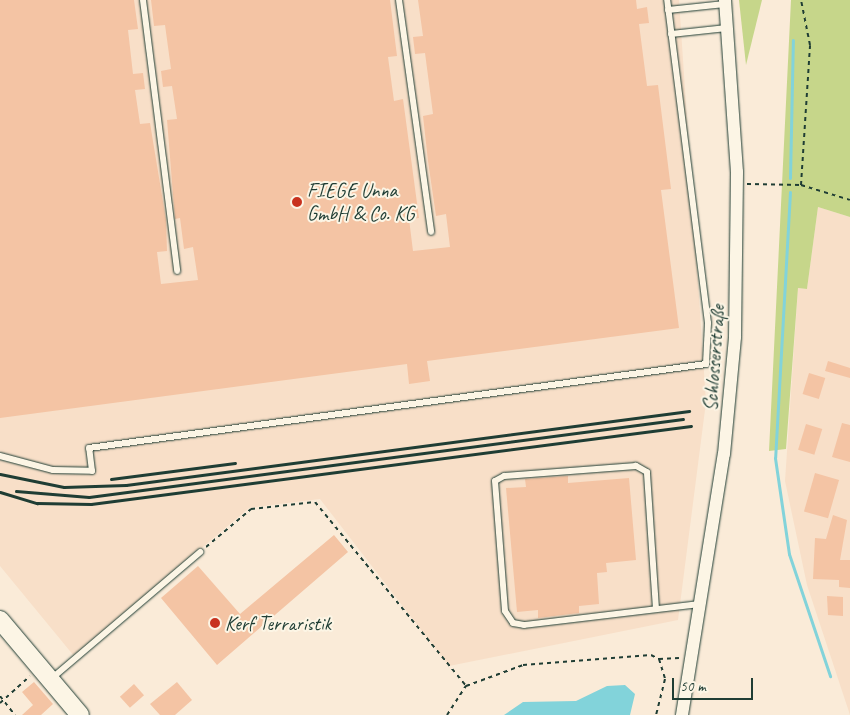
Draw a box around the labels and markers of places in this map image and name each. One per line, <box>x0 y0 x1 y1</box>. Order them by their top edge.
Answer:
place label: FIEGE Unna GmbH & Co. KG <box>307 178 414 225</box>
marker: FIEGE Unna GmbH & Co. KG <box>291 196 303 208</box>
place label: Kerf Terraristik <box>225 611 330 635</box>
marker: Kerf Terraristik <box>209 617 221 629</box>

